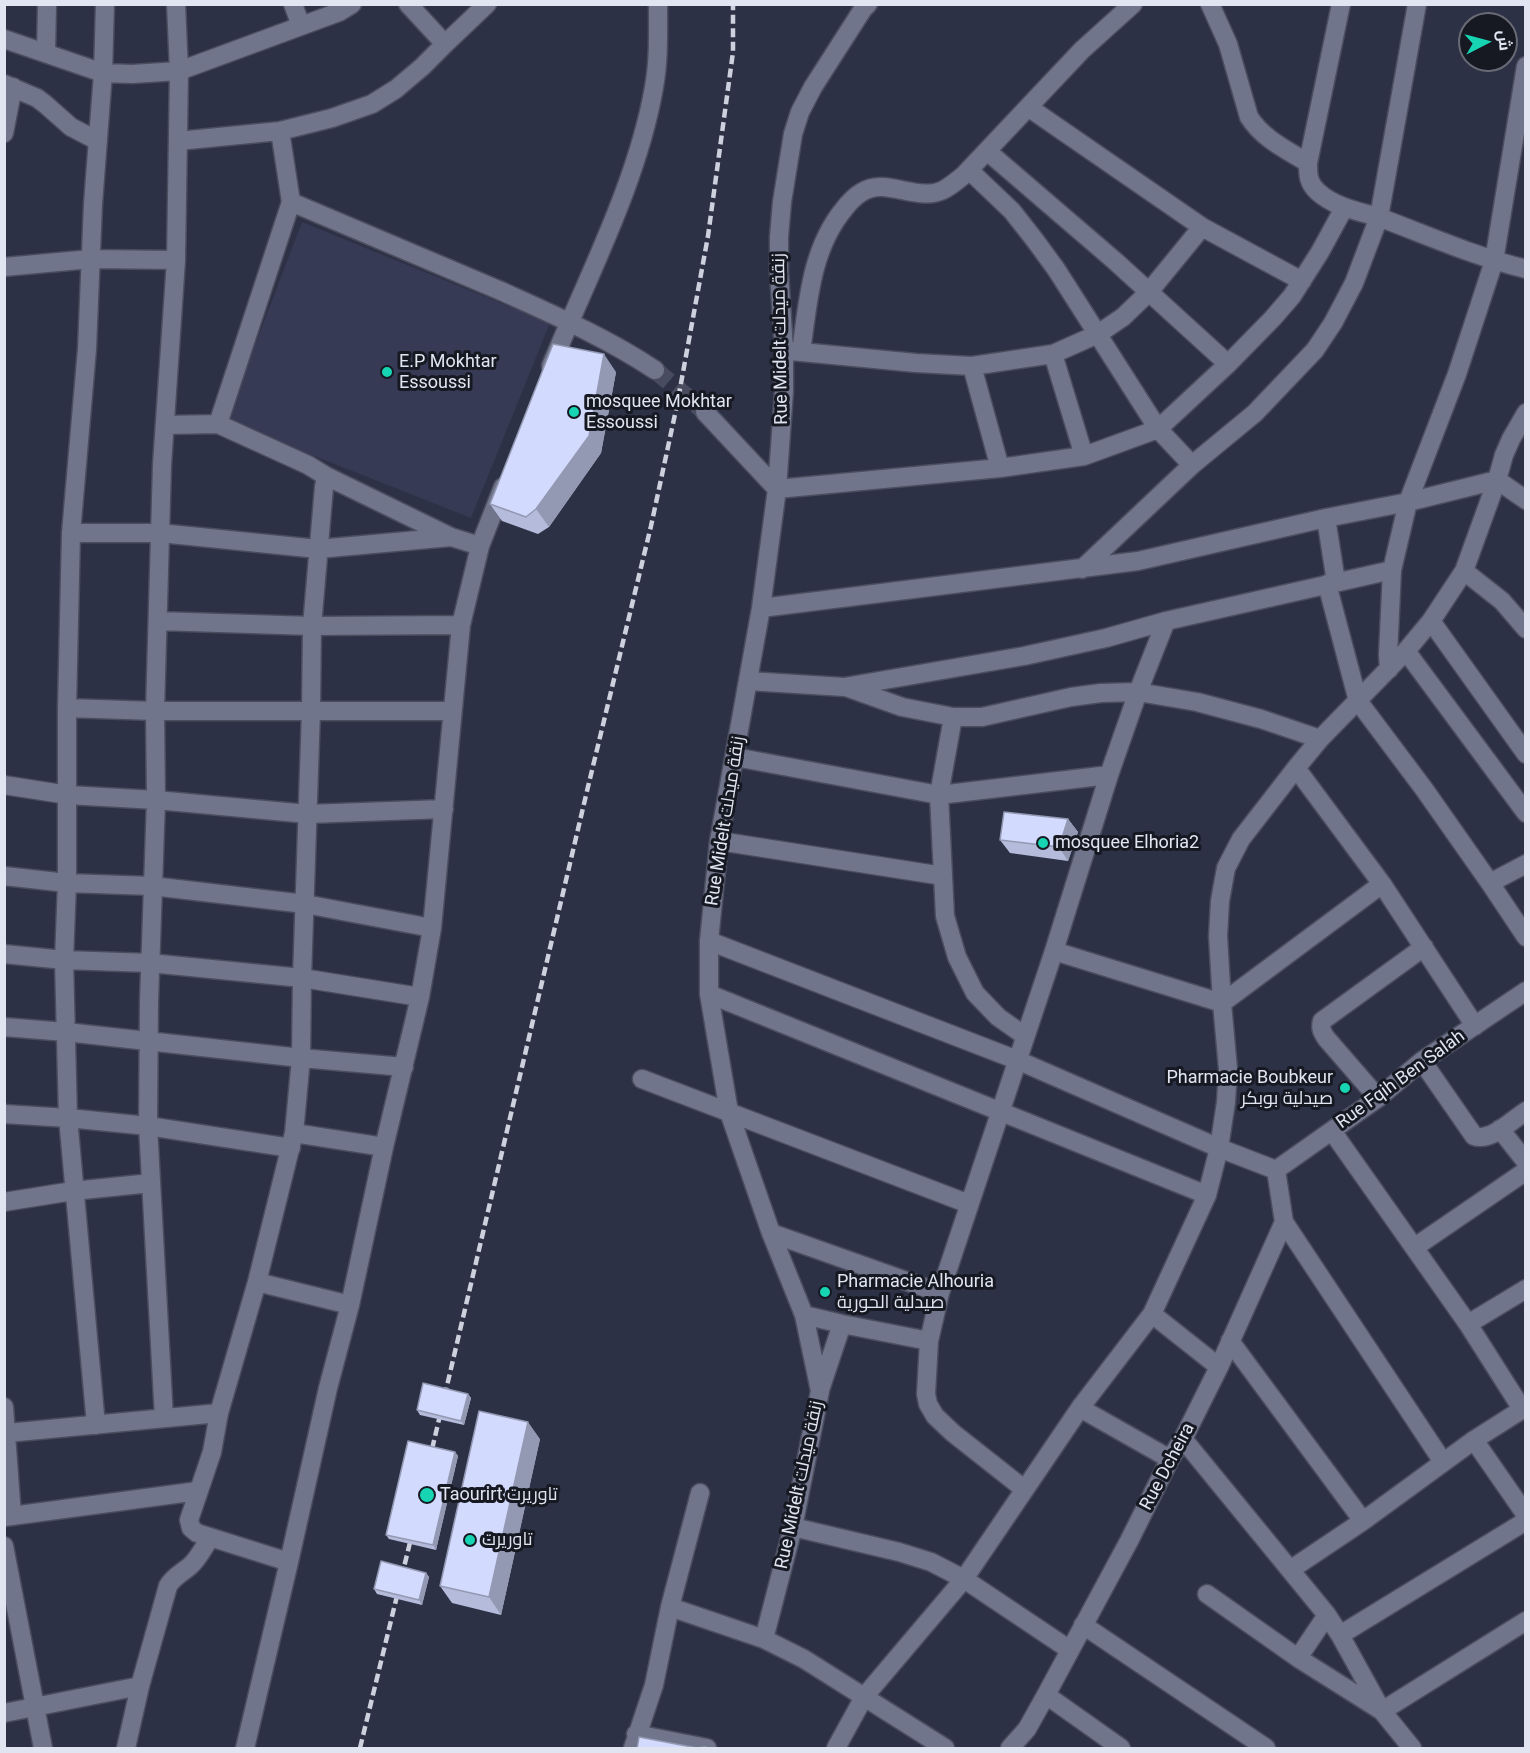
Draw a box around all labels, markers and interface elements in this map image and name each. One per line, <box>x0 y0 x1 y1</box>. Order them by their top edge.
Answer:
north arrow <box>1458 12 1518 72</box>
text: ش <box>1494 29 1515 51</box>
street label: Rue Midelt زنقة ميدلت <box>769 253 793 425</box>
place label: E.P Mokhtar Essoussi <box>399 351 497 394</box>
marker: E.P Mokhtar Essoussi <box>380 365 394 379</box>
place label: mosquee Mokhtar Essoussi <box>586 391 732 434</box>
marker: mosquee Mokhtar Essoussi <box>567 405 581 419</box>
street label: Rue Midelt زنقة ميدلت <box>702 735 750 907</box>
place label: mosquee Elhoria2 <box>1055 832 1199 854</box>
marker: mosquee Elhoria2 <box>1036 836 1050 850</box>
street label: Rue Fqih Ben Salah <box>1333 1026 1469 1134</box>
place label: Pharmacie Boubkeur صيدلية بوبكر <box>1166 1067 1333 1110</box>
marker: Pharmacie Boubkeur صيدلية بوبكر <box>1338 1081 1352 1095</box>
place label: Pharmacie Alhouria صيدلية الحورية <box>837 1271 994 1314</box>
marker: Pharmacie Alhouria صيدلية الحورية <box>818 1285 832 1299</box>
street label: Rue Midelt زنقة ميدلت <box>772 1399 828 1571</box>
street label: Rue Dcheira <box>1136 1420 1200 1514</box>
place label: Taourirt تاوريرت <box>440 1484 558 1506</box>
marker: Taourirt تاوريرت <box>418 1486 436 1504</box>
place label: تاوريرت <box>482 1529 533 1551</box>
marker: تاوريرت <box>463 1533 477 1547</box>

